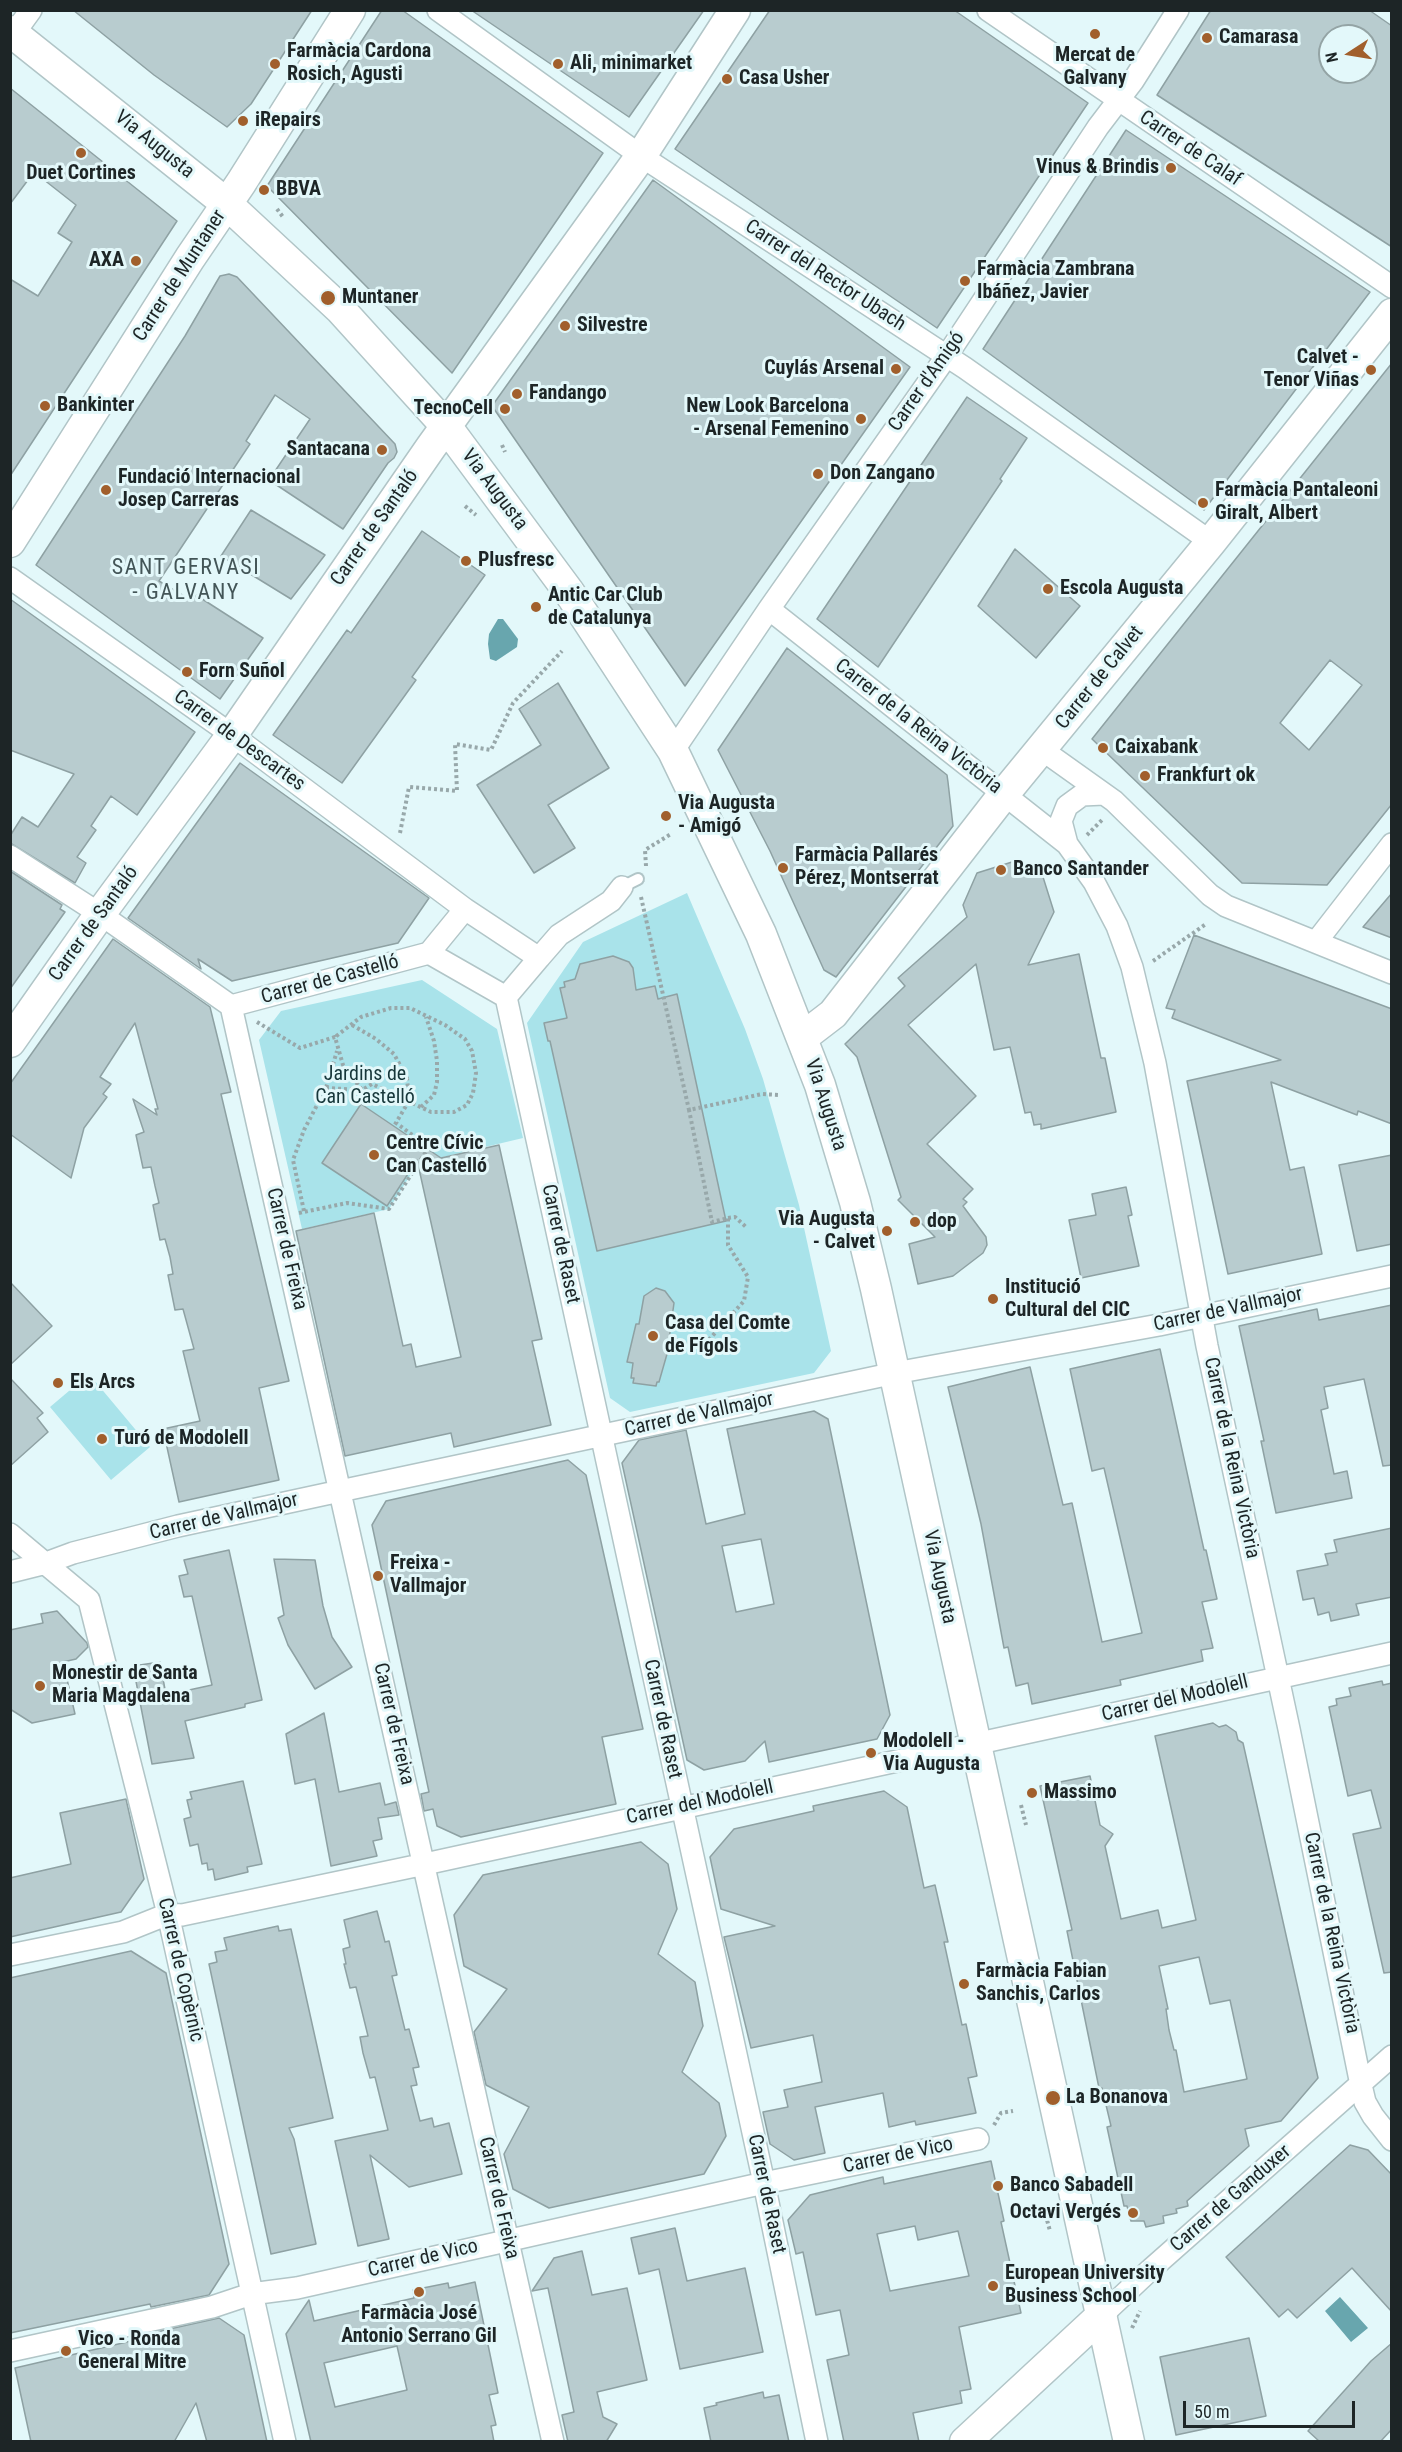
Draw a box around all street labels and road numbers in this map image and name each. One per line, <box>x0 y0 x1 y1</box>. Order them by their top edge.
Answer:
street label: Via Augusta <box>109 106 199 184</box>
street label: Carrer de Calaf <box>1134 106 1246 192</box>
street label: Carrer de Muntaner <box>129 206 231 346</box>
street label: Carrer del Rector Ubach <box>740 215 910 337</box>
street label: Carrer d'Amigó <box>884 327 970 437</box>
street label: Via Augusta <box>456 445 532 535</box>
street label: Carrer de Santaló <box>326 465 424 591</box>
street label: Carrer de Calvet <box>1051 621 1149 735</box>
street label: Carrer de la Reina Victòria <box>830 654 1006 800</box>
street label: Carrer de Descartes <box>169 685 309 797</box>
street label: Carrer de Santaló <box>44 862 144 986</box>
street label: Carrer de Castelló <box>259 950 401 1010</box>
street label: Via Augusta <box>799 1056 851 1154</box>
street label: Carrer de Raset <box>536 1182 584 1306</box>
street label: Carrer de Freixa <box>260 1186 312 1312</box>
street label: Carrer de Vallmajor <box>1151 1282 1305 1338</box>
street label: Carrer de la Reina Victòria <box>1198 1355 1264 1561</box>
street label: Carrer de Vallmajor <box>622 1387 776 1443</box>
street label: Carrer de Vallmajor <box>147 1488 301 1546</box>
street label: Via Augusta <box>917 1528 961 1626</box>
street label: Carrer de Raset <box>638 1657 686 1781</box>
street label: Carrer de Freixa <box>367 1661 419 1787</box>
street label: Carrer del Modolell <box>1099 1670 1251 1728</box>
street label: Carrer del Modolell <box>624 1776 776 1830</box>
street label: Carrer de la Reina Victòria <box>1298 1830 1364 2036</box>
street label: Carrer de Copèrnic <box>152 1896 208 2044</box>
street label: Carrer de Raset <box>742 2132 790 2256</box>
street label: Carrer de Vico <box>841 2133 955 2179</box>
street label: Carrer de Freixa <box>472 2135 524 2261</box>
street label: Carrer de Ganduxer <box>1166 2140 1296 2258</box>
street label: Carrer de Vico <box>366 2235 480 2283</box>

